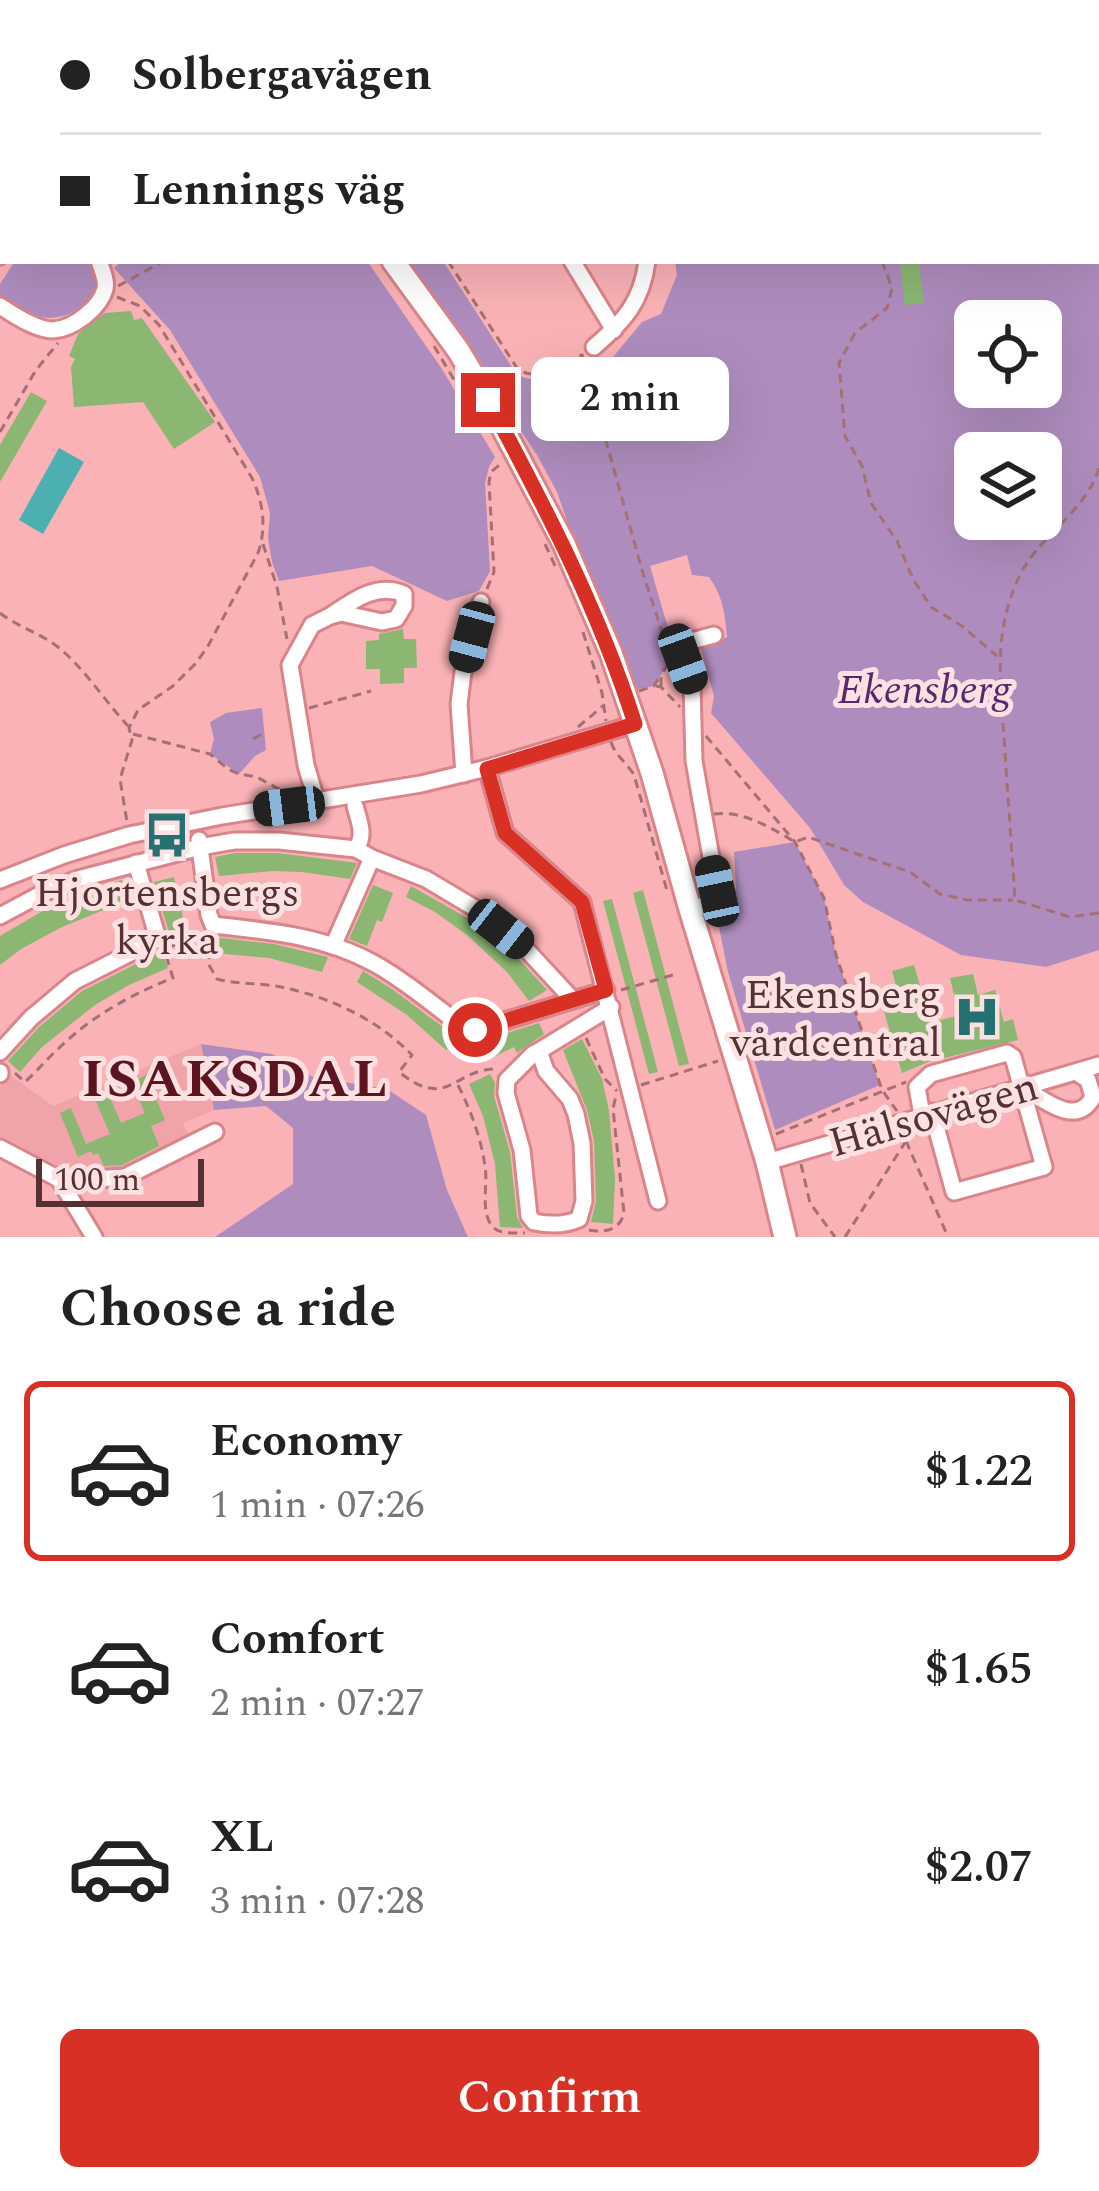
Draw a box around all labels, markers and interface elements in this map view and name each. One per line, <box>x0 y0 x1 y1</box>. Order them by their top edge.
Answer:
text: Solbergavägen <box>132 41 432 110</box>
text: Lennings väg <box>132 156 406 225</box>
map controls <box>954 300 1062 540</box>
button: locate <box>954 300 1062 408</box>
callout: 2 min <box>530 358 728 442</box>
text: 2 min <box>579 369 681 428</box>
route end <box>461 373 515 427</box>
button: layers <box>954 432 1062 540</box>
car <box>445 598 499 676</box>
car <box>654 619 712 699</box>
park label: Ekensberg <box>838 659 1012 722</box>
car <box>251 784 327 828</box>
bus stop icon: Hjortensbergs kyrka <box>142 810 192 860</box>
car <box>692 852 742 930</box>
place label: Hjortensbergs kyrka <box>34 862 300 973</box>
car <box>462 893 540 965</box>
place label: Ekensberg vårdcentral <box>729 964 941 1075</box>
hospital icon: Ekensberg vårdcentral <box>952 992 1002 1042</box>
route start <box>448 1003 502 1057</box>
district label: ISAKSDAL <box>81 1039 391 1121</box>
street label: Hälsovägen <box>822 1055 1046 1175</box>
scale bar <box>36 1153 204 1206</box>
text: 100 m <box>54 1155 140 1205</box>
text: Choose a ride <box>60 1268 396 1350</box>
text: Economy <box>210 1407 401 1476</box>
icon: car <box>66 1417 174 1525</box>
text: $1.22 <box>925 1437 1033 1506</box>
text: 1 min · 07:26 <box>210 1476 425 1535</box>
text: Comfort <box>210 1605 385 1674</box>
icon: car <box>66 1615 174 1723</box>
text: $1.65 <box>925 1635 1033 1704</box>
text: 2 min · 07:27 <box>210 1674 425 1733</box>
text: XL <box>210 1803 274 1872</box>
icon: car <box>66 1813 174 1921</box>
text: $2.07 <box>925 1833 1033 1902</box>
text: 3 min · 07:28 <box>210 1872 425 1931</box>
button: Confirm <box>60 2029 1039 2167</box>

